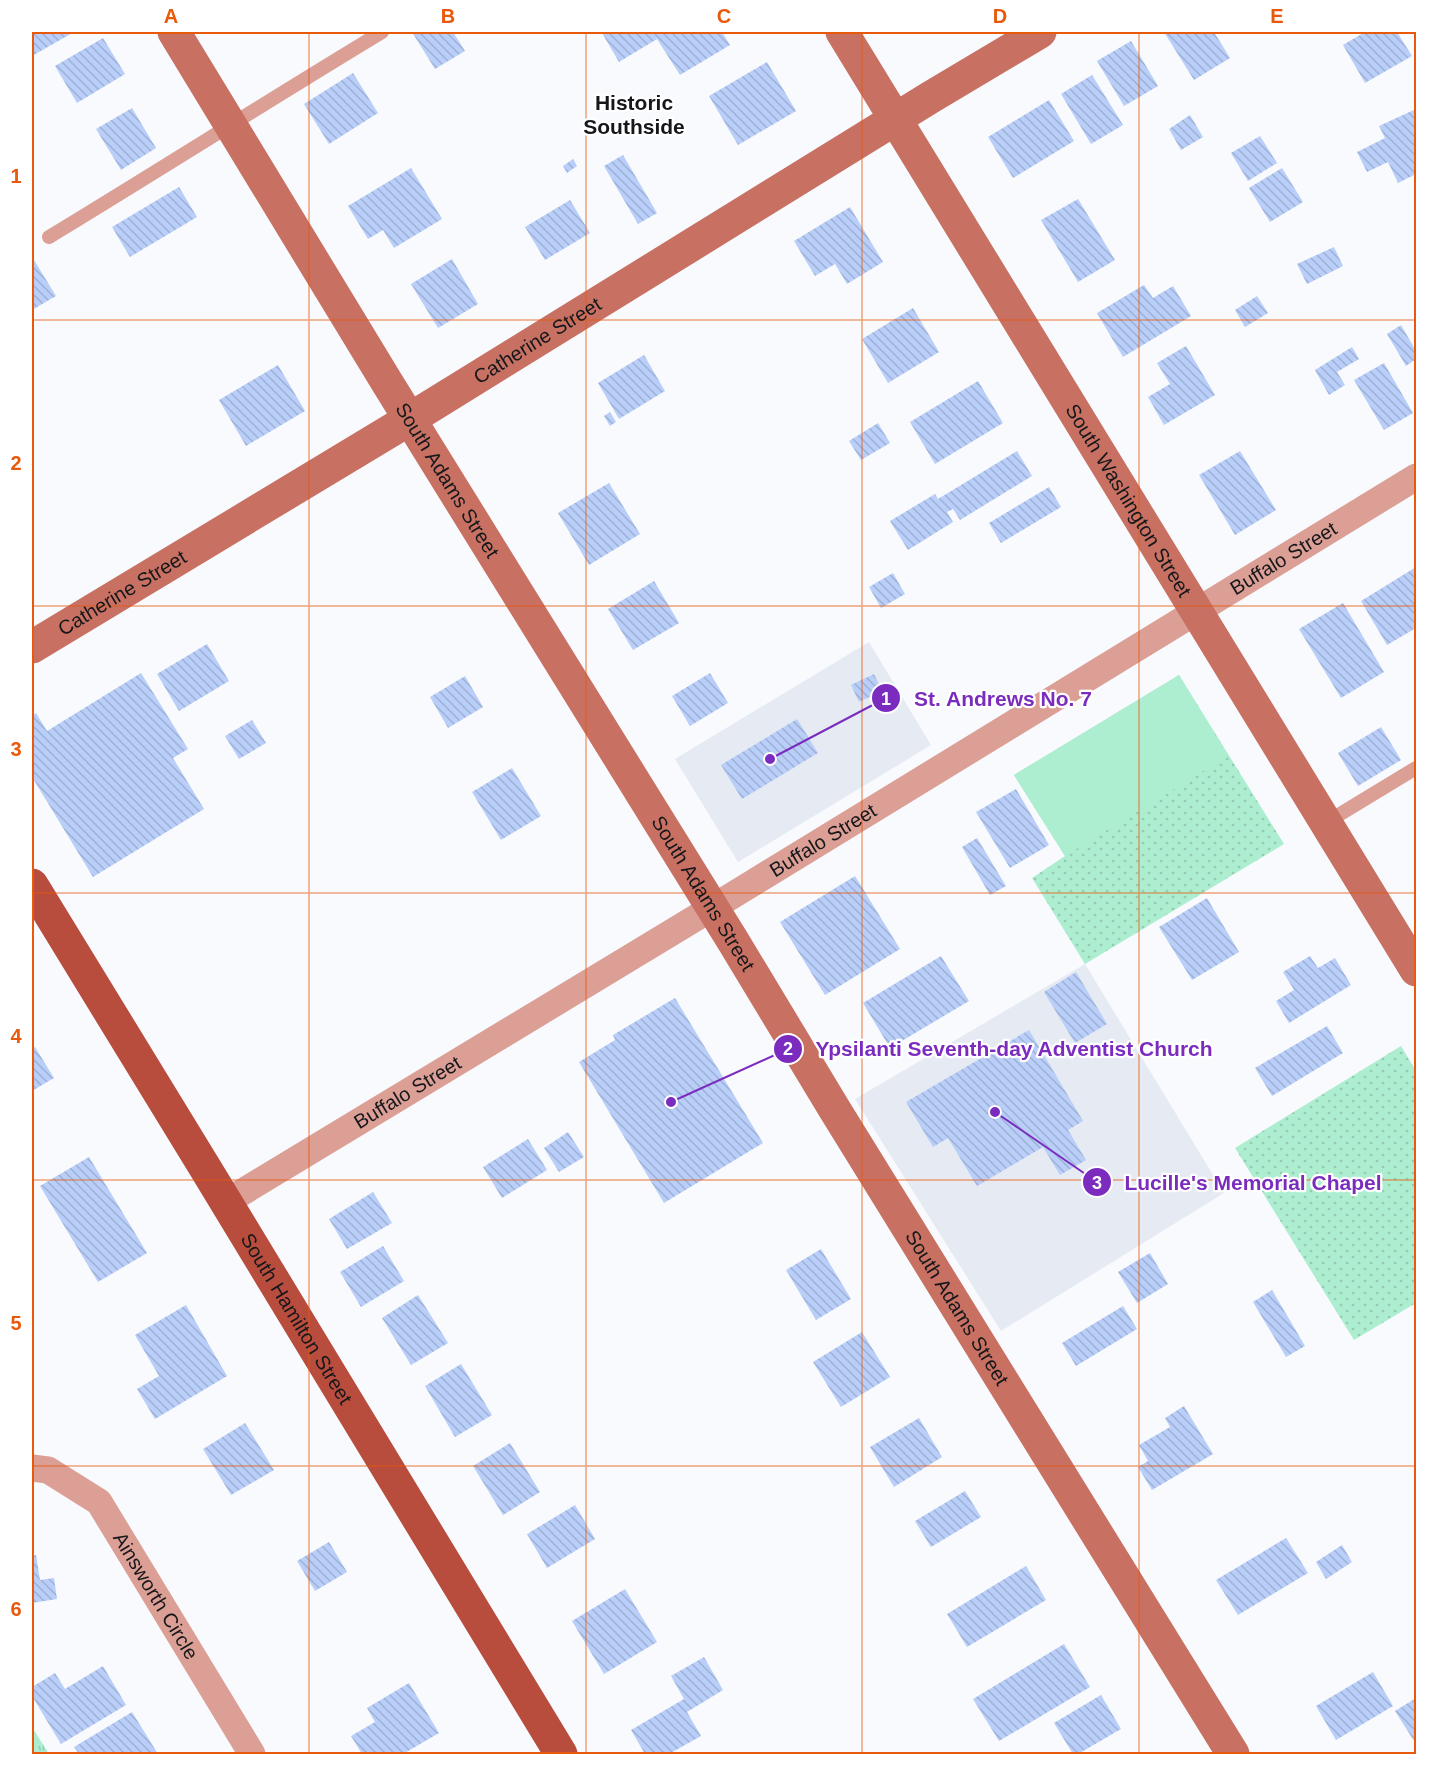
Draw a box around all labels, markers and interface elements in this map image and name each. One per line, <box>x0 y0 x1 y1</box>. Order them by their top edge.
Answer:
text: A <box>164 5 178 27</box>
text: B <box>441 5 455 27</box>
text: C <box>717 5 731 27</box>
text: D <box>993 5 1007 27</box>
text: E <box>1270 5 1284 27</box>
district label: Historic Southside <box>583 91 685 138</box>
text: 1 <box>10 165 22 187</box>
street label: Catherine Street <box>469 292 605 388</box>
street label: South Adams Street <box>391 399 504 562</box>
street label: South Washington Street <box>1061 400 1196 601</box>
text: 2 <box>10 452 22 474</box>
street label: Buffalo Street <box>1226 517 1341 599</box>
street label: Catherine Street <box>54 545 190 640</box>
callout: St. Andrews No. 7 <box>871 679 1104 718</box>
text: St. Andrews No. 7 <box>914 687 1092 710</box>
text: 1 <box>881 689 891 709</box>
text: 3 <box>10 738 22 760</box>
street label: Buffalo Street <box>766 799 881 881</box>
street label: South Adams Street <box>647 812 760 975</box>
text: 4 <box>10 1025 22 1047</box>
callout: Ypsilanti Seventh-day Adventist Church <box>773 1029 1225 1068</box>
text: Ypsilanti Seventh-day Adventist Church <box>815 1037 1213 1060</box>
text: 2 <box>783 1039 793 1059</box>
street label: Buffalo Street <box>350 1051 465 1133</box>
callout: Lucille's Memorial Chapel <box>1082 1163 1393 1202</box>
text: Lucille's Memorial Chapel <box>1124 1171 1382 1194</box>
text: 3 <box>1092 1173 1102 1193</box>
street label: South Adams Street <box>901 1226 1014 1390</box>
street label: South Hamilton Street <box>236 1229 357 1408</box>
text: 5 <box>10 1312 22 1334</box>
street label: Ainsworth Circle <box>109 1528 203 1663</box>
text: 6 <box>10 1598 22 1620</box>

